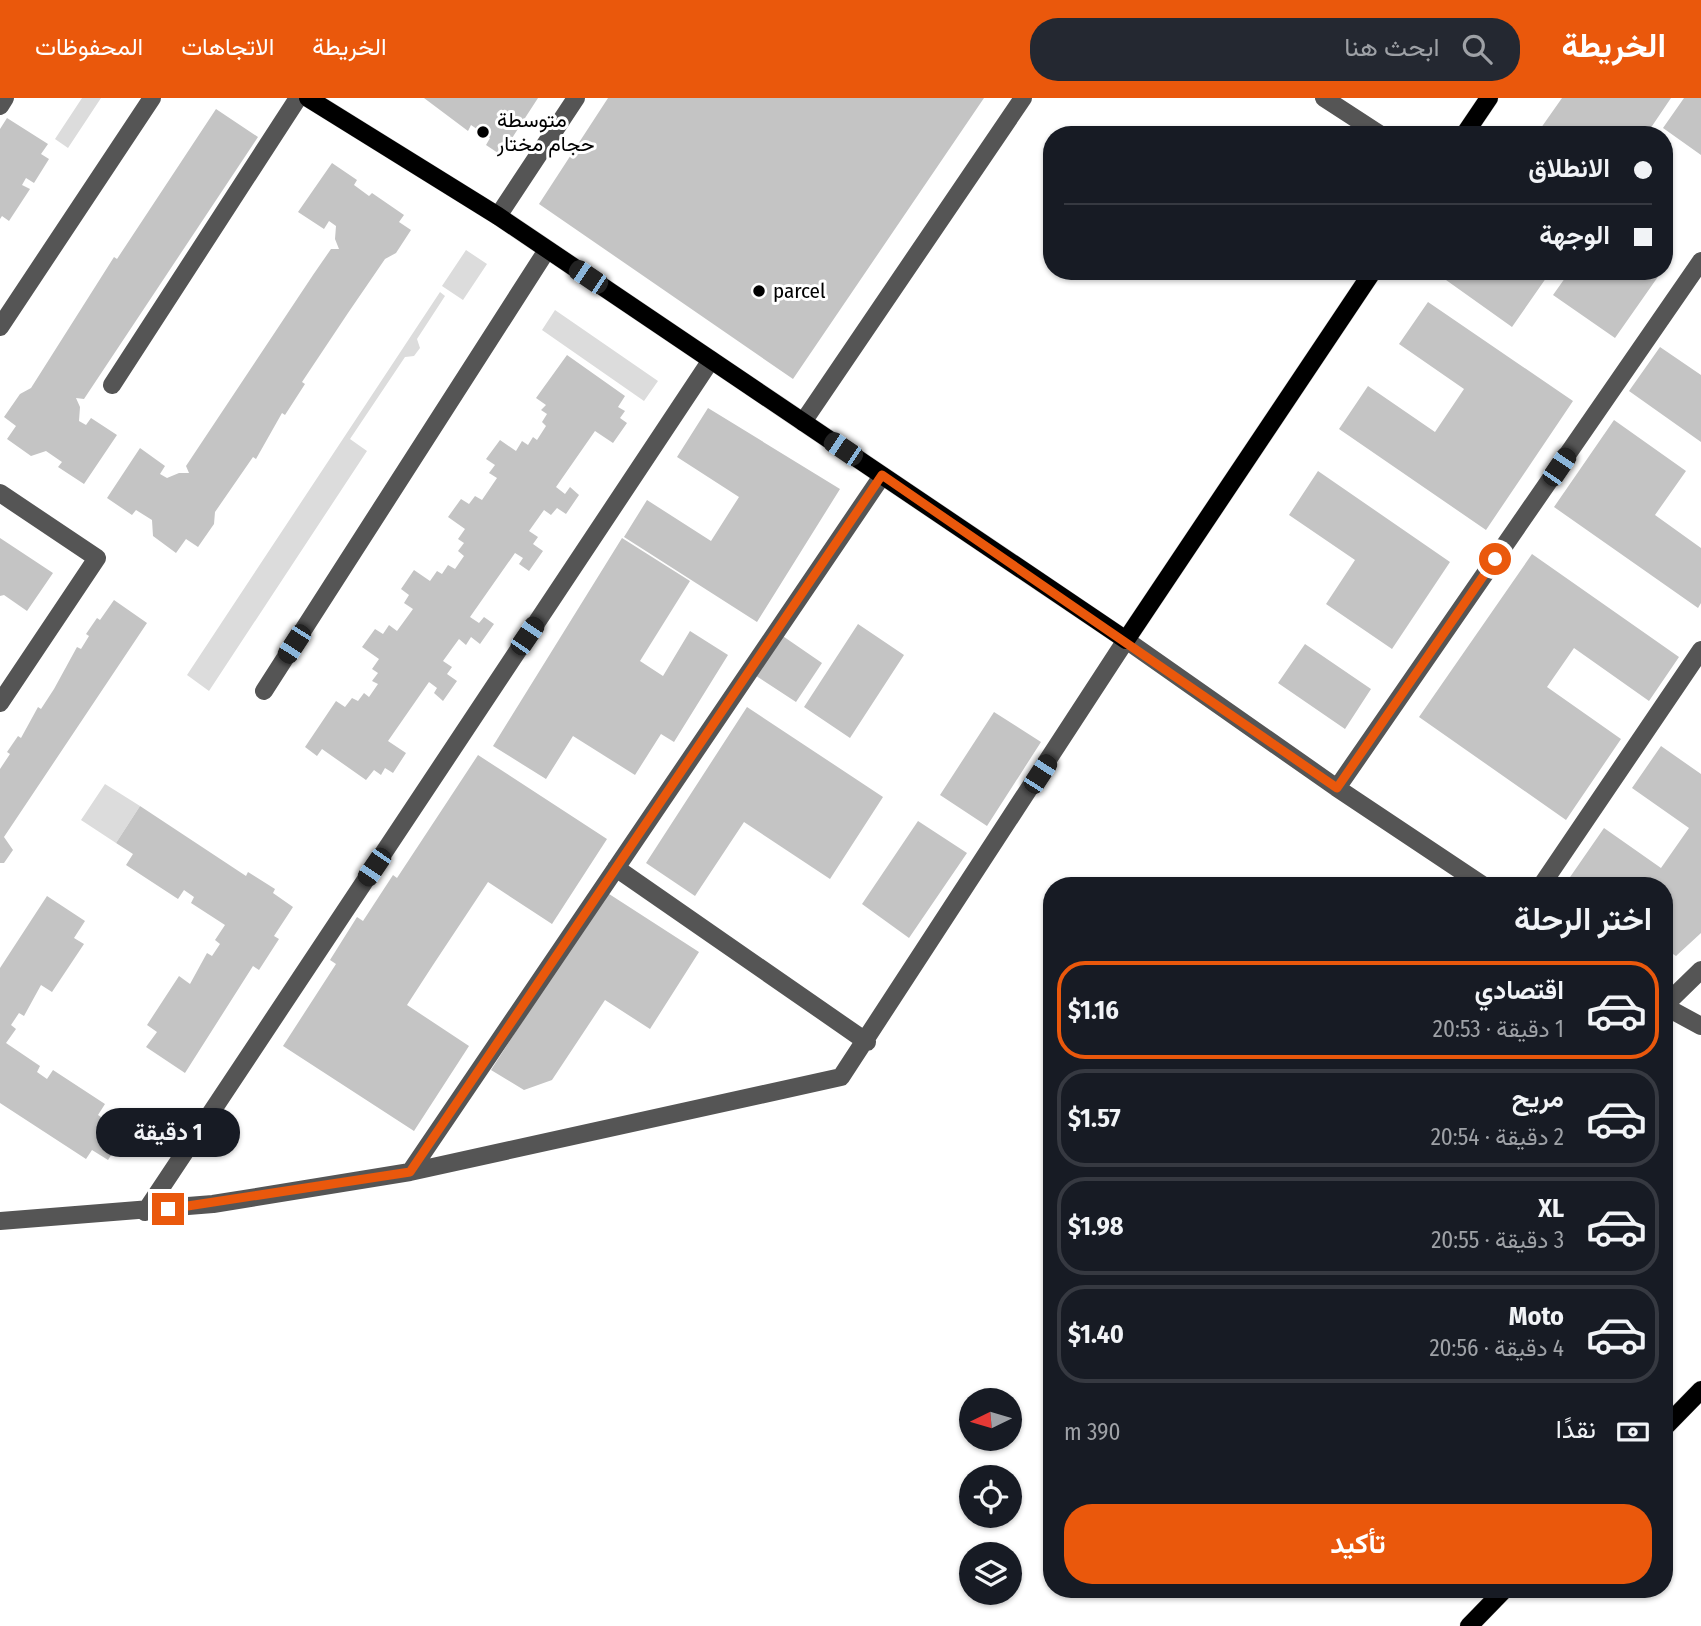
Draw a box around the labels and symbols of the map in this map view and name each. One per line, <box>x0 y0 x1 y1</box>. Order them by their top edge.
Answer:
place label: متوسطة حجام مختار <box>496 107 595 158</box>
marker: متوسطة حجام مختار <box>475 124 491 140</box>
car <box>565 257 612 297</box>
place label: parcel <box>773 278 826 304</box>
marker: parcel <box>751 283 767 299</box>
car <box>820 429 867 469</box>
car <box>1539 444 1580 490</box>
route start <box>1479 543 1511 575</box>
car <box>507 613 548 659</box>
car <box>274 621 315 667</box>
car <box>1020 751 1061 797</box>
car <box>354 844 395 890</box>
callout: 1 دقيقة <box>96 1108 240 1156</box>
route end <box>152 1193 184 1225</box>
north arrow <box>959 1388 1022 1451</box>

